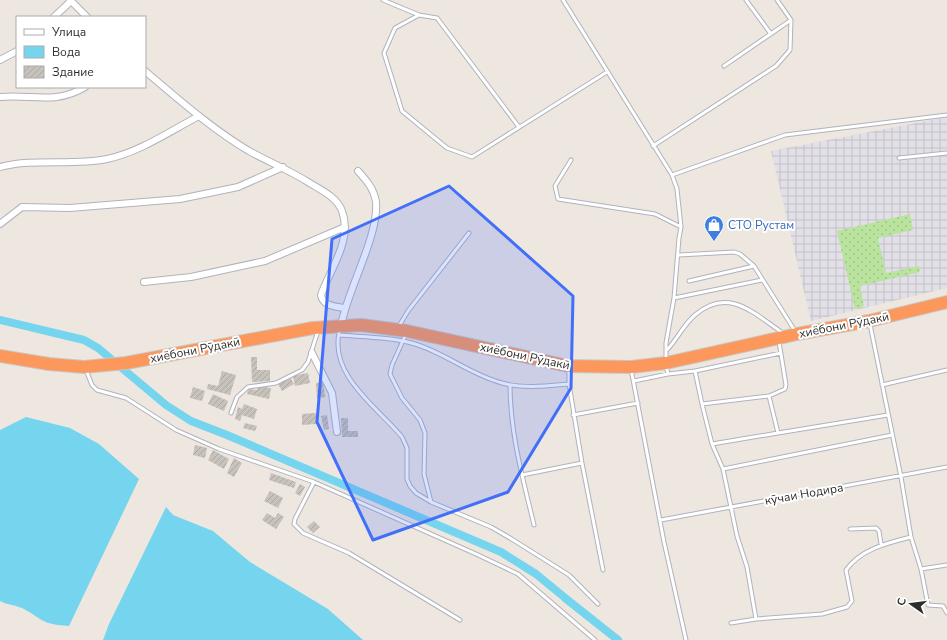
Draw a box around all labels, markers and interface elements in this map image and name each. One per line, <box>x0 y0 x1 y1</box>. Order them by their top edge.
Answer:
legend <box>16 16 146 88</box>
text: Улица <box>51 24 86 40</box>
text: Вода <box>52 44 80 60</box>
text: Здание <box>52 64 94 80</box>
shop icon: СТО Рустам <box>703 214 725 242</box>
place label: СТО Рустам <box>728 217 794 233</box>
street label: хиёбони Рӯдакӣ <box>798 308 890 342</box>
street label: хиёбони Рӯдакӣ <box>149 333 241 367</box>
street label: хиёбони Рӯдакӣ <box>479 339 571 373</box>
street label: кӯчаи Нодира <box>764 479 844 509</box>
north arrow <box>891 584 931 624</box>
text: С <box>894 596 910 607</box>

